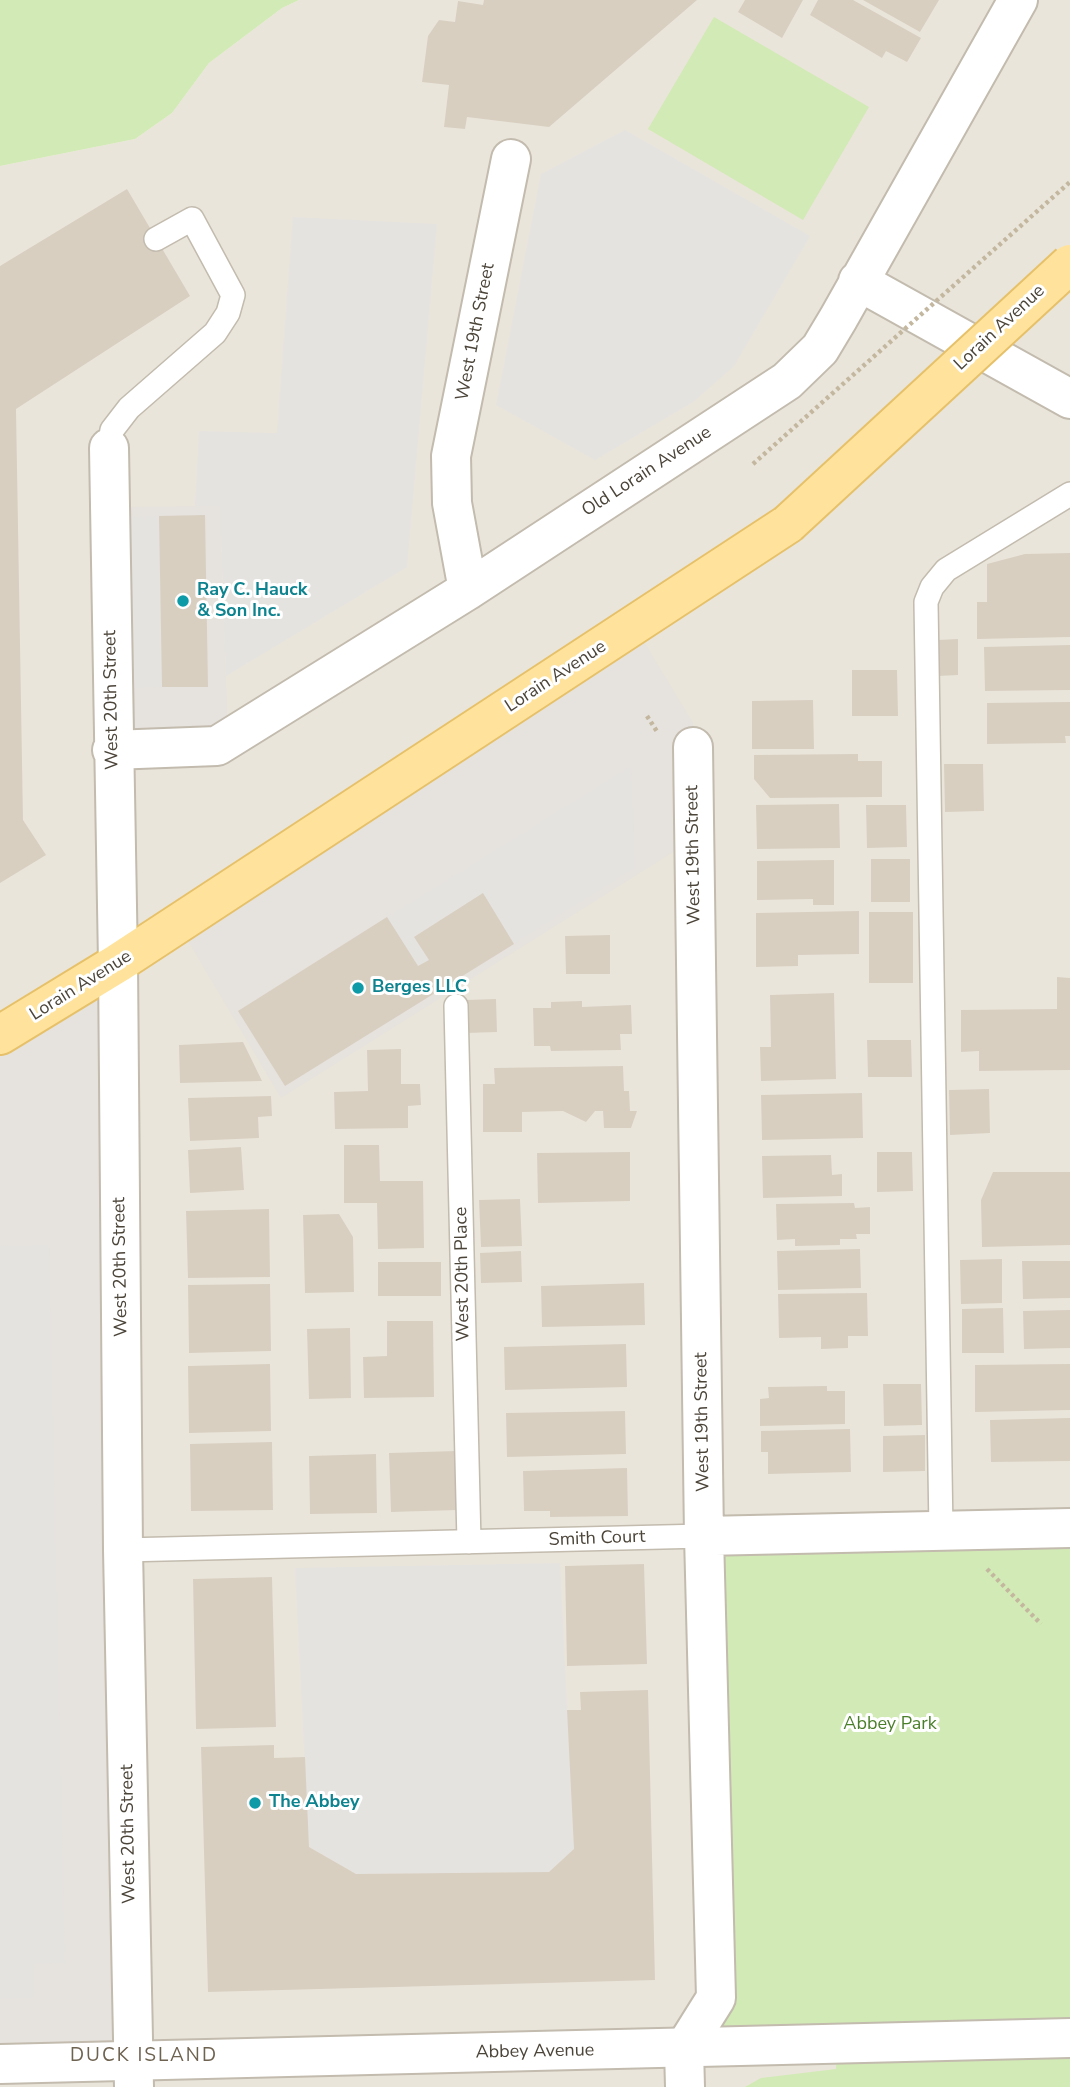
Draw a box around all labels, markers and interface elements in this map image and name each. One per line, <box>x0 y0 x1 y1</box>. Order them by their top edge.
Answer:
street label: West 19th Street <box>452 261 500 403</box>
street label: Lorain Avenue <box>950 281 1050 375</box>
street label: Old Lorain Avenue <box>578 422 716 522</box>
place label: Ray C. Hauck & Son Inc. <box>197 580 307 622</box>
marker: Ray C. Hauck & Son Inc. <box>175 593 191 609</box>
street label: West 20th Street <box>100 630 124 770</box>
street label: Lorain Avenue <box>502 636 610 718</box>
street label: West 19th Street <box>682 785 706 925</box>
street label: Lorain Avenue <box>26 946 136 1026</box>
place label: Berges LLC <box>372 977 467 999</box>
marker: Berges LLC <box>350 980 366 996</box>
street label: West 20th Street <box>109 1197 133 1337</box>
street label: West 20th Place <box>451 1207 475 1341</box>
street label: West 19th Street <box>691 1352 715 1492</box>
street label: Smith Court <box>548 1527 646 1551</box>
park label: Abbey Park <box>843 1714 937 1736</box>
street label: West 20th Street <box>117 1764 141 1904</box>
place label: The Abbey <box>269 1792 359 1814</box>
marker: The Abbey <box>247 1795 263 1811</box>
street label: Abbey Avenue <box>475 2040 595 2064</box>
district label: DUCK ISLAND <box>71 2045 217 2067</box>

